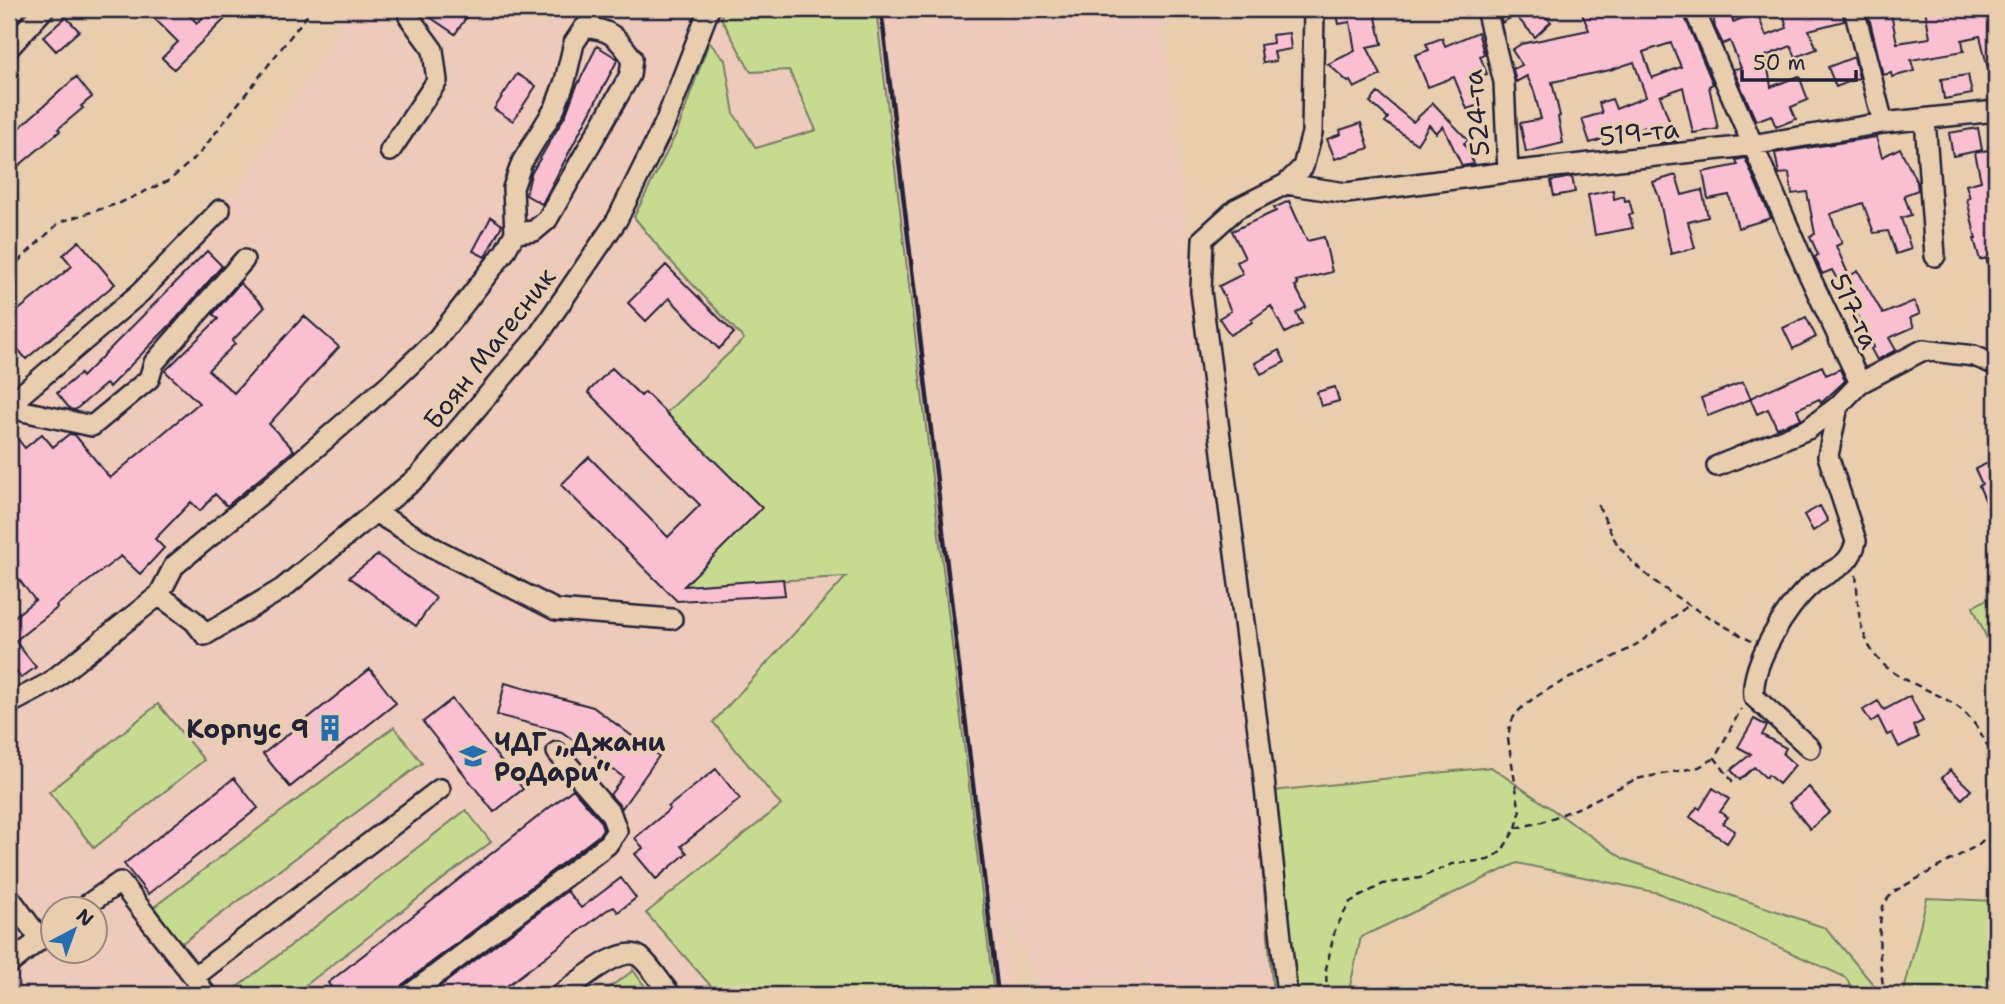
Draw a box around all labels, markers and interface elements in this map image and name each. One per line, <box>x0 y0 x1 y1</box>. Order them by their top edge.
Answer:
scale bar <box>1742 38 1856 82</box>
text: 50 m <box>1753 49 1806 77</box>
street label: 524-та <box>1455 68 1497 158</box>
street label: 519-та <box>1597 110 1681 154</box>
street label: Боян Магесник <box>415 260 563 436</box>
street label: 517-та <box>1822 268 1888 354</box>
place label: Корпус 9 <box>186 711 309 746</box>
building icon: Корпус 9 <box>315 713 345 743</box>
place label: ЧДГ „Джани РоДари“ <box>494 724 666 789</box>
school or university icon: ЧДГ „Джани РоДари“ <box>458 741 488 771</box>
north arrow <box>38 895 108 965</box>
text: N <box>71 903 99 932</box>

